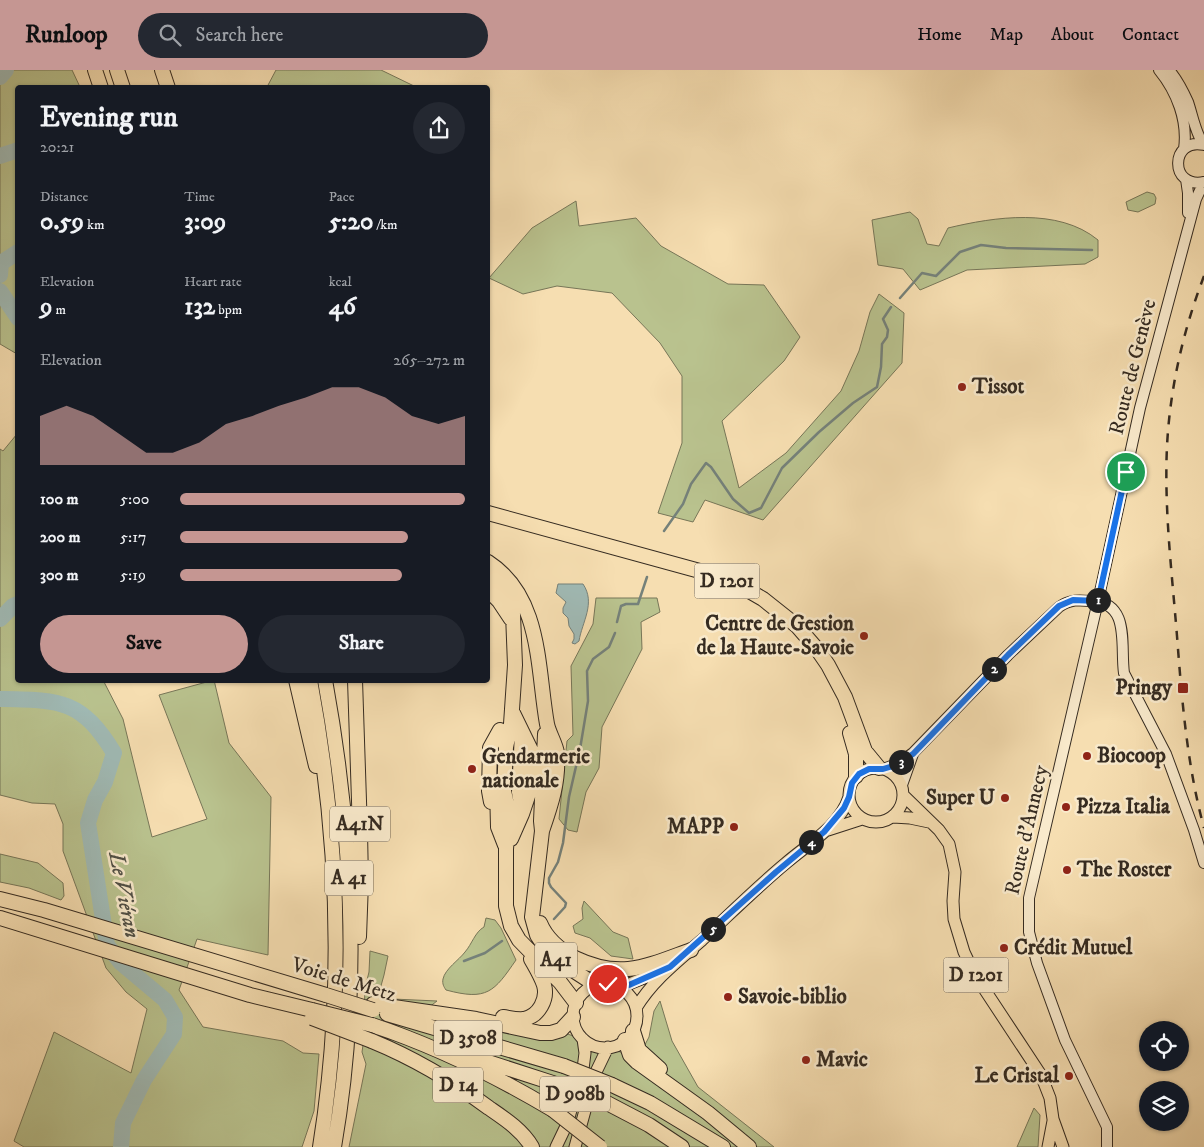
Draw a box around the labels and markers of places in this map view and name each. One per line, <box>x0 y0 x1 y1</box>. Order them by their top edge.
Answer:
place label: Tissot <box>971 374 1024 400</box>
marker: Tissot <box>956 381 968 393</box>
pin <box>1105 451 1147 493</box>
pin: 1 <box>1086 588 1110 612</box>
place label: Centre de Gestion de la Haute-Savoie <box>697 611 855 661</box>
marker: Centre de Gestion de la Haute-Savoie <box>858 630 870 642</box>
pin: 2 <box>982 656 1006 682</box>
place label: Pringy <box>1115 675 1173 701</box>
marker: Pringy <box>1176 681 1190 695</box>
place label: Biocoop <box>1097 743 1166 769</box>
place label: Gendarmerie nationale <box>482 744 590 794</box>
pin: 3 <box>888 750 914 774</box>
marker: Biocoop <box>1081 750 1093 762</box>
marker: Gendarmerie nationale <box>466 763 478 775</box>
place label: Super U <box>926 785 996 811</box>
marker: Super U <box>999 792 1011 804</box>
place label: Pizza Italia <box>1076 794 1171 820</box>
marker: Pizza Italia <box>1060 801 1072 813</box>
place label: MAPP <box>667 814 725 840</box>
marker: MAPP <box>728 821 740 833</box>
pin: 4 <box>798 830 824 854</box>
place label: The Roster <box>1076 857 1173 883</box>
marker: The Roster <box>1061 864 1073 876</box>
pin: 5 <box>700 916 726 942</box>
place label: Crédit Mutuel <box>1014 935 1133 961</box>
marker: Crédit Mutuel <box>998 942 1010 954</box>
pin <box>587 963 629 1005</box>
place label: Savoie-biblio <box>738 984 847 1010</box>
marker: Savoie-biblio <box>722 991 734 1003</box>
place label: Mavic <box>816 1047 868 1073</box>
marker: Mavic <box>800 1054 812 1066</box>
place label: Le Cristal <box>975 1063 1060 1089</box>
marker: Le Cristal <box>1063 1070 1075 1082</box>

